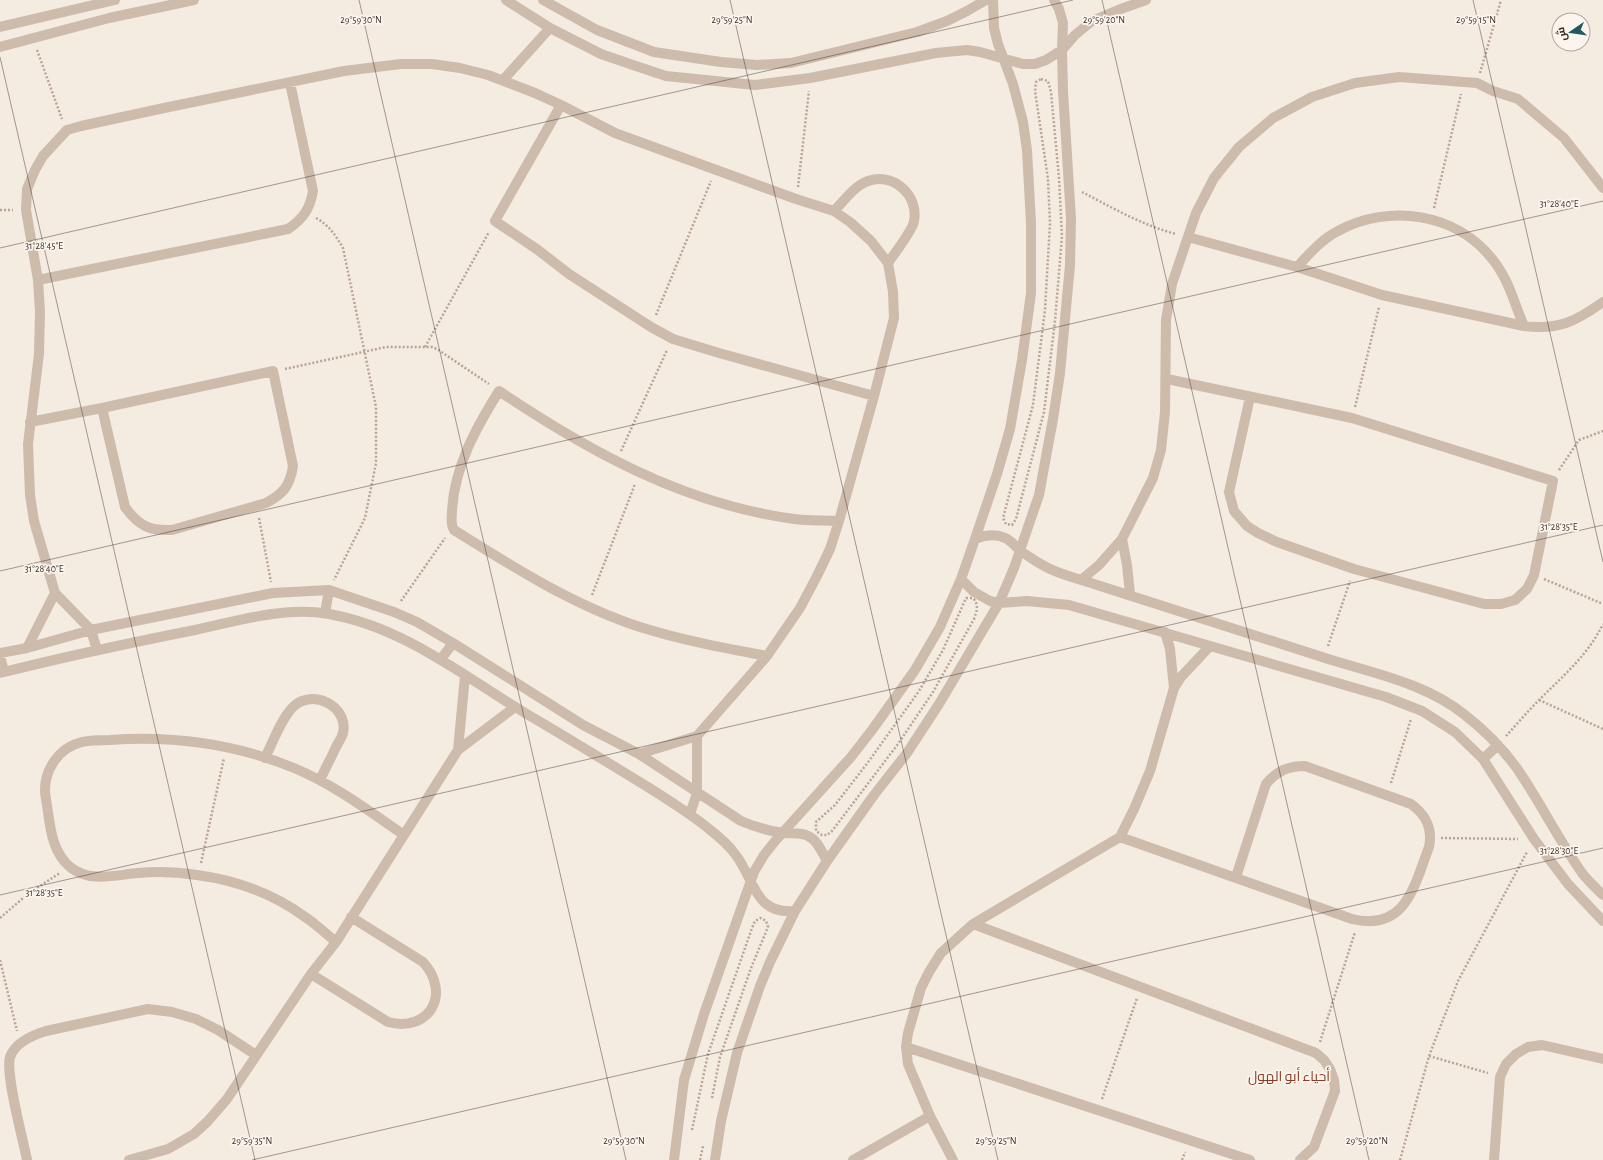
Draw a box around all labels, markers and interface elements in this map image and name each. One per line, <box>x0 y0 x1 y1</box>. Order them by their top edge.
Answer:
north arrow <box>1551 12 1591 52</box>
text: 29°59'30"N <box>340 15 382 25</box>
text: 29°59'25"N <box>711 15 753 25</box>
text: 29°59'20"N <box>1083 15 1125 25</box>
text: 29°59'15"N <box>1456 15 1496 25</box>
text: ش <box>1555 26 1570 42</box>
text: 31°28'40"E <box>1539 199 1579 209</box>
text: 31°28'45"E <box>25 241 63 251</box>
text: 31°28'35"E <box>1540 522 1578 532</box>
text: 31°28'40"E <box>24 564 64 574</box>
text: 31°28'30"E <box>1540 846 1578 856</box>
text: 31°28'35"E <box>25 888 63 898</box>
district label: أحياء أبو الهول <box>1248 1067 1330 1085</box>
text: 29°59'35"N <box>232 1136 272 1146</box>
text: 29°59'30"N <box>603 1136 645 1146</box>
text: 29°59'25"N <box>975 1136 1017 1146</box>
text: 29°59'20"N <box>1346 1136 1388 1146</box>

